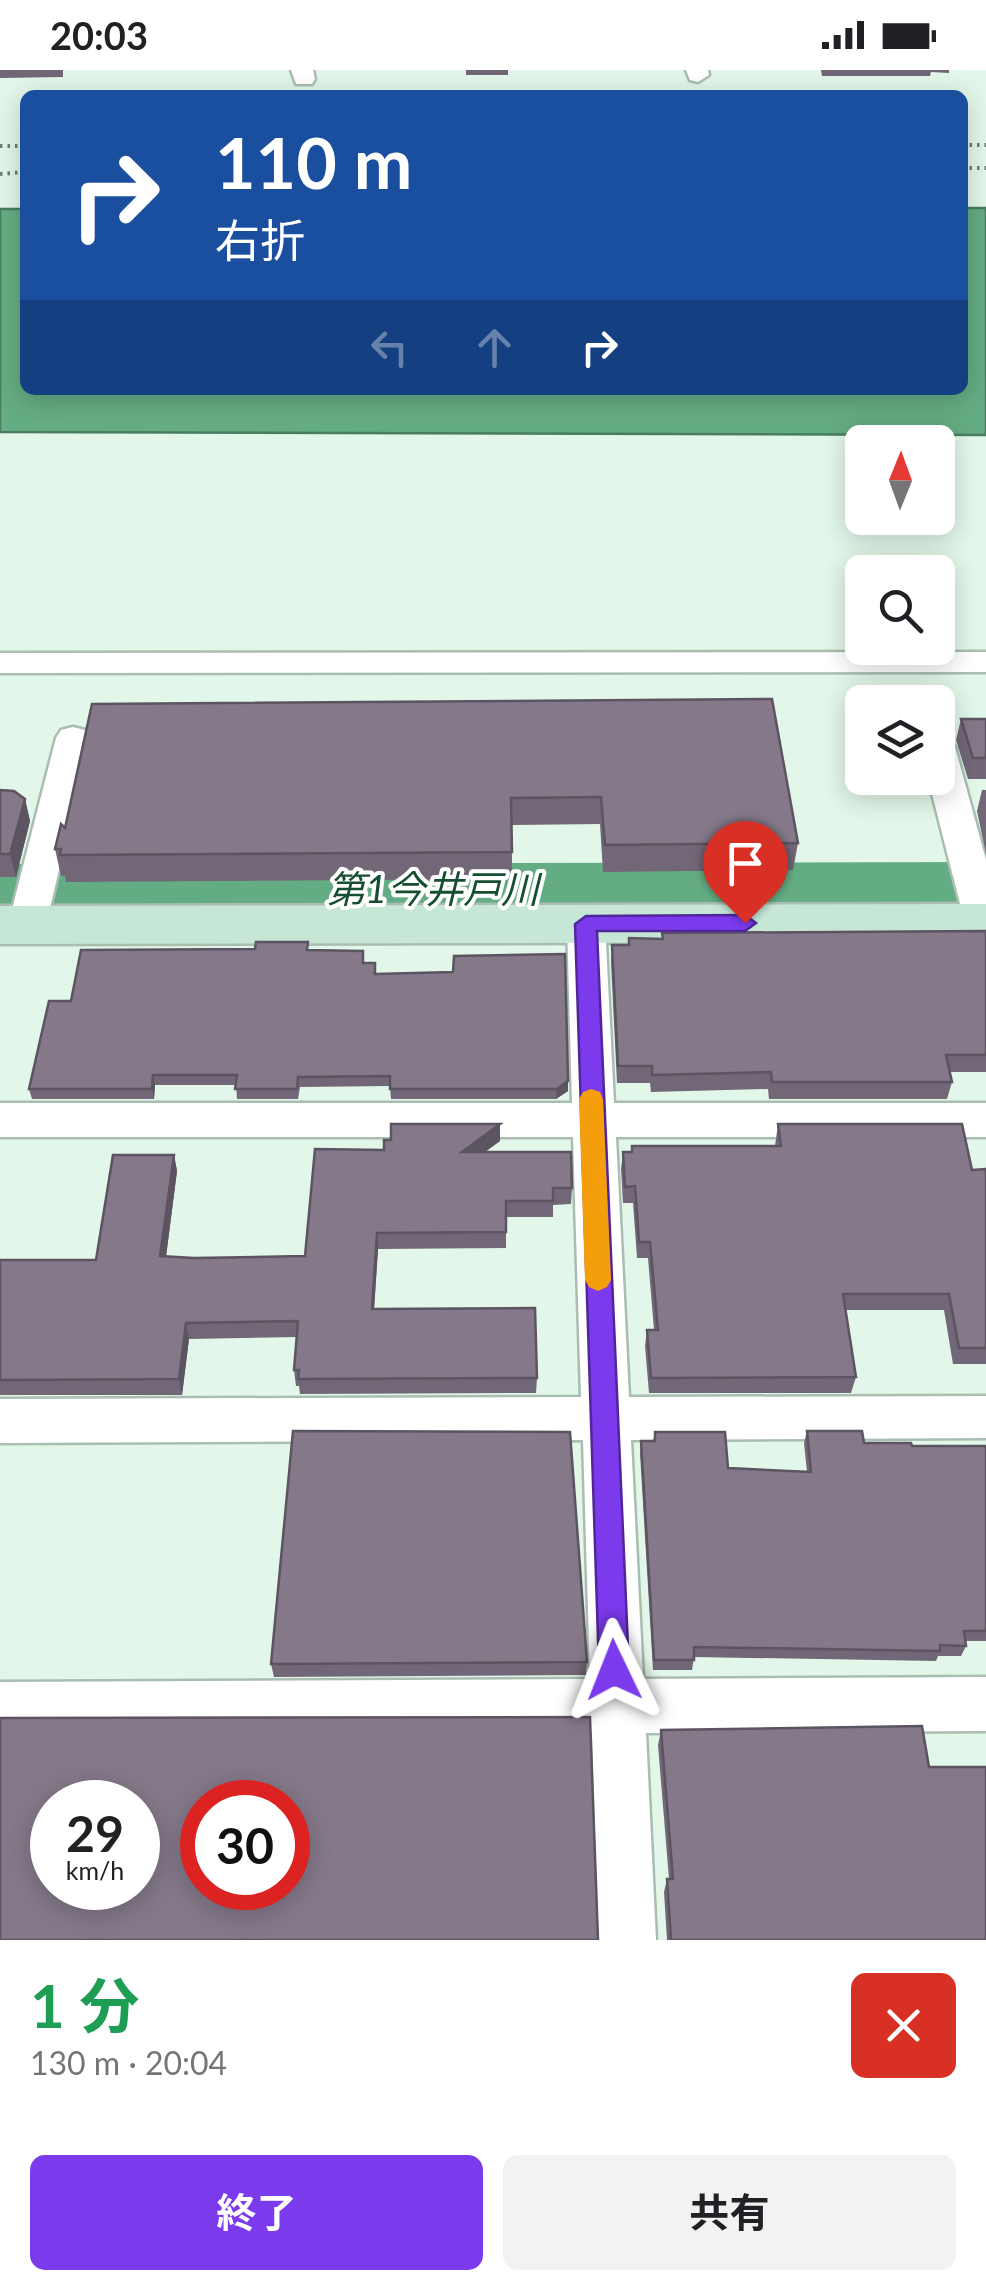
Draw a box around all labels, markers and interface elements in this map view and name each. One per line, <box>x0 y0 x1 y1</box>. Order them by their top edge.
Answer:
text: 20:03 <box>50 12 148 58</box>
text: 110 m <box>215 120 412 204</box>
icon: right <box>50 130 180 260</box>
text: 右折 <box>215 213 305 267</box>
icon: left <box>362 320 417 375</box>
icon: ahead <box>467 320 522 375</box>
icon: right <box>572 320 627 375</box>
north arrow <box>845 425 955 535</box>
map controls <box>845 425 955 795</box>
button: search <box>845 555 955 665</box>
button: layers <box>845 685 955 795</box>
pin <box>703 821 788 924</box>
icon: arrive <box>718 836 773 891</box>
water label: 第1今井戸川 <box>327 865 543 911</box>
position arrow <box>562 1618 666 1722</box>
speed limit sign: 30 <box>180 1780 310 1910</box>
text: 29 <box>66 1803 124 1863</box>
text: km/h <box>66 1855 124 1885</box>
text: 1 分 <box>30 1969 139 2041</box>
button: close <box>851 1973 956 2078</box>
text: 130 m · 20:04 <box>30 2043 227 2082</box>
button: 終了 <box>30 2155 483 2270</box>
button: 共有 <box>503 2155 956 2270</box>

